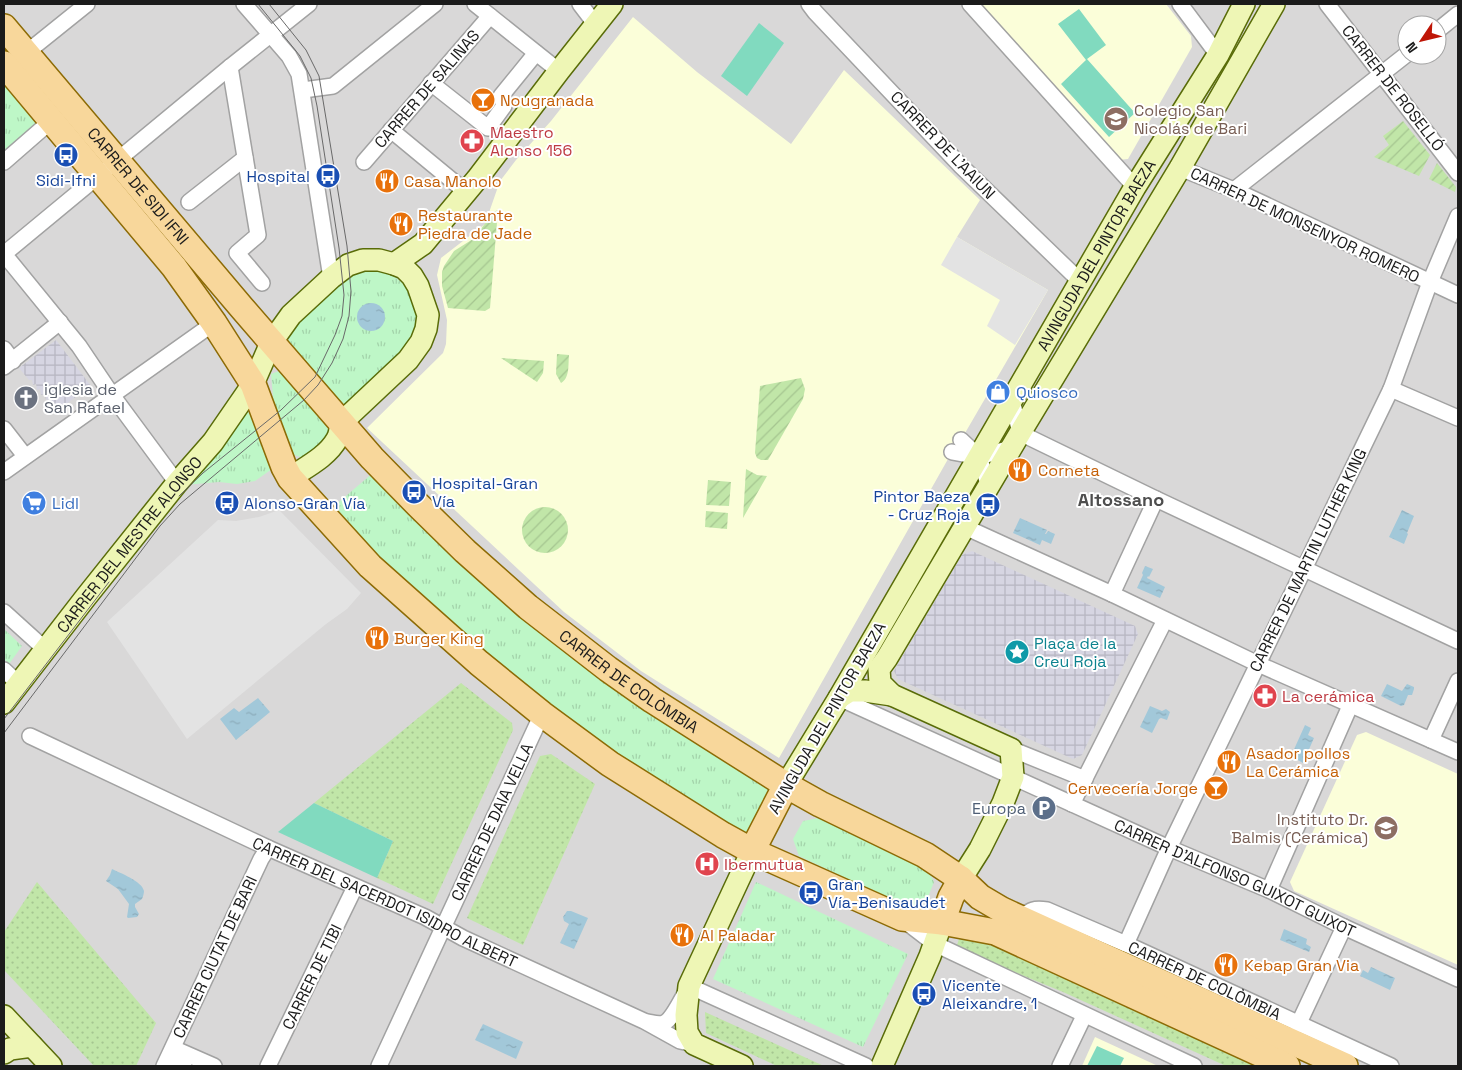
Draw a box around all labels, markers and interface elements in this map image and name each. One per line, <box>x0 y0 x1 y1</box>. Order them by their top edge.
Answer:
north arrow <box>1397 15 1447 65</box>
street label: CARRER DE ROSELLÓ <box>1337 21 1449 155</box>
street label: CARRER DE SALINAS <box>370 25 484 153</box>
text: N <box>1401 38 1421 56</box>
street label: CARRER DE L'AAIUN <box>886 86 1000 204</box>
bar icon: Nougranada <box>470 87 496 113</box>
place label: Nougranada <box>500 90 594 111</box>
place label: Colegio San Nicolás de Bari <box>1134 100 1247 139</box>
school or university icon: Colegio San Nicolás de Bari <box>1103 106 1129 132</box>
place label: Maestro Alonso 156 <box>490 122 572 161</box>
street label: CARRER DE SIDI IFNI <box>83 123 194 249</box>
pharmacy icon: Maestro Alonso 156 <box>459 128 485 154</box>
bus stop icon: Sidi-Ifni <box>53 142 79 168</box>
street label: AVINGUDA DEL PINTOR BAEZA <box>1032 155 1160 355</box>
bus stop icon: Hospital <box>315 163 341 189</box>
street label: CARRER DE MONSENYOR ROMERO <box>1187 163 1423 287</box>
place label: Hospital <box>247 166 310 187</box>
restaurant icon: Casa Manolo <box>374 168 400 194</box>
place label: Sidi-Ifni <box>36 170 96 191</box>
place label: Casa Manolo <box>404 171 502 192</box>
place label: Restaurante Piedra de Jade <box>418 205 532 244</box>
restaurant icon: Restaurante Piedra de Jade <box>388 211 414 237</box>
place label: iglesia de San Rafael <box>44 379 125 418</box>
shop icon: Quiosco <box>985 379 1011 405</box>
place label: Quiosco <box>1016 382 1078 403</box>
church icon: iglesia de San Rafael <box>13 385 39 411</box>
street label: CARRER DE MARTIN LUTHER KING <box>1245 445 1371 675</box>
street label: CARRER DEL MESTRE ALONSO <box>52 452 206 637</box>
restaurant icon: Corneta <box>1007 457 1033 483</box>
place label: Corneta <box>1038 460 1100 481</box>
place label: Hospital-Gran Vía <box>432 473 538 512</box>
bus stop icon: Hospital-Gran Vía <box>401 479 427 505</box>
place label: Pintor Baeza - Cruz Roja <box>874 486 970 525</box>
district label: Altossano <box>1078 488 1164 511</box>
supermarket icon: Lidl <box>21 490 47 516</box>
bus stop icon: Alonso-Gran Vía <box>214 490 240 516</box>
bus stop icon: Pintor Baeza - Cruz Roja <box>975 492 1001 518</box>
place label: Lidl <box>52 493 79 514</box>
place label: Alonso-Gran Vía <box>244 493 366 514</box>
street label: AVINGUDA DEL PINTOR BAEZA <box>763 618 891 818</box>
restaurant icon: Burger King <box>364 625 390 651</box>
street label: CARRER DE COLÒMBIA <box>555 625 703 737</box>
place label: Burger King <box>394 628 484 649</box>
place label: Plaça de la Creu Roja <box>1034 633 1116 672</box>
place icon: Plaça de la Creu Roja <box>1004 639 1030 665</box>
pharmacy icon: La cerámica <box>1252 683 1278 709</box>
place label: La cerámica <box>1282 686 1375 707</box>
street label: CARRER DE DAIA VELLA <box>446 740 538 904</box>
place label: Asador pollos La Cerámica <box>1246 743 1350 782</box>
restaurant icon: Asador pollos La Cerámica <box>1216 749 1242 775</box>
bar icon: Cervecería Jorge <box>1203 775 1229 801</box>
place label: Cervecería Jorge <box>1068 778 1198 799</box>
parking icon: Europa <box>1031 795 1057 821</box>
place label: Europa <box>972 798 1026 819</box>
place label: Instituto Dr. Balmis (Cerámica) <box>1231 809 1368 848</box>
street label: CARRER D'ALFONSO GUIXOT GUIXOT <box>1111 814 1359 942</box>
school or university icon: Instituto Dr. Balmis (Cerámica) <box>1373 815 1399 841</box>
street label: CARRER DEL SACERDOT ISIDRO ALBERT <box>249 832 521 972</box>
hospital icon: Ibermutua <box>694 851 720 877</box>
place label: Ibermutua <box>724 854 804 875</box>
street label: CARRER CIUTAT DE BARI <box>168 872 262 1042</box>
place label: Gran Vía-Benisaudet <box>828 874 946 913</box>
bus stop icon: Gran Vía-Benisaudet <box>798 880 824 906</box>
street label: CARRER DE TIBI <box>277 921 347 1033</box>
restaurant icon: Al Paladar <box>669 922 695 948</box>
place label: Al Paladar <box>700 925 775 946</box>
street label: CARRER DE COLÒMBIA <box>1125 936 1284 1024</box>
restaurant icon: Kebap Gran Via <box>1213 952 1239 978</box>
place label: Kebap Gran Via <box>1244 955 1359 976</box>
place label: Vicente Aleixandre, 1 <box>942 975 1037 1014</box>
bus stop icon: Vicente Aleixandre, 1 <box>911 981 937 1007</box>

